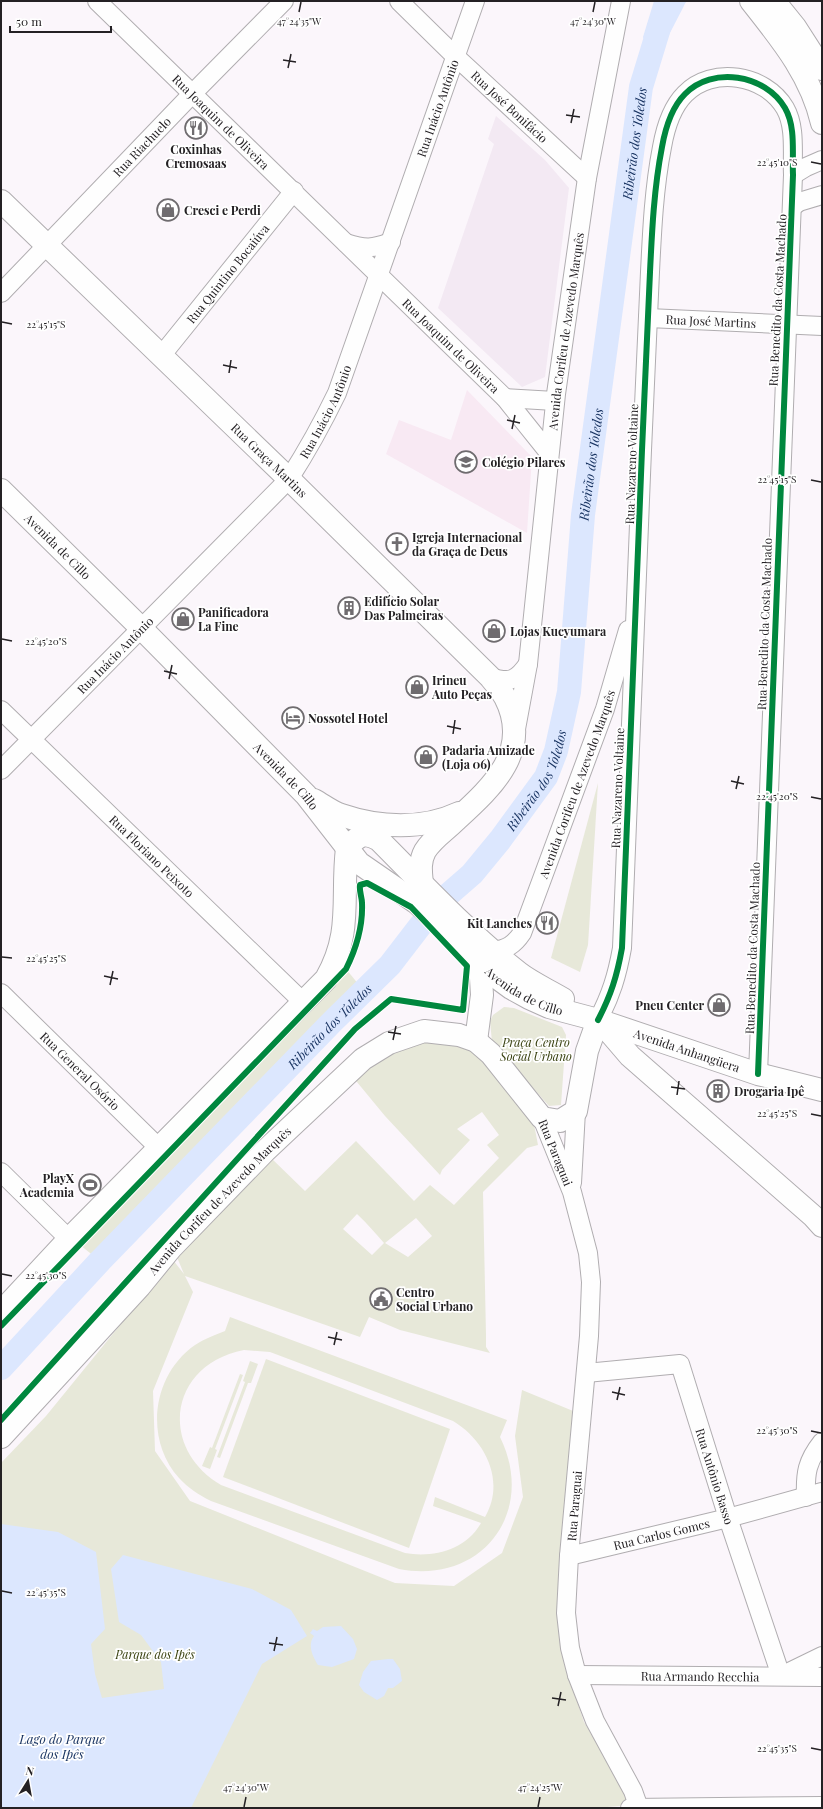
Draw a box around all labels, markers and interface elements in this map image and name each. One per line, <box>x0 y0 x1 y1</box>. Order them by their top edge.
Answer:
scale bar <box>10 8 111 34</box>
text: 50 m <box>16 13 42 29</box>
text: 47°24'35"W <box>277 14 322 28</box>
text: 47°24'30"W <box>570 14 617 28</box>
street label: Rua Inácio Antônio <box>413 57 462 159</box>
street label: Rua José Bonifácio <box>468 67 552 146</box>
street label: Rua Joaquim de Oliveira <box>169 71 273 172</box>
water label: Ribeirão dos Toledos <box>617 86 649 202</box>
street label: Rua Riachuelo <box>109 113 174 180</box>
restaurant icon: Coxinhas Cremosaas <box>183 115 209 141</box>
place label: Coxinhas Cremosaas <box>165 141 227 171</box>
text: 22°45'10"S <box>757 155 797 169</box>
shop icon: Cresci e Perdi <box>155 197 181 223</box>
place label: Cresci e Perdi <box>184 202 261 218</box>
street label: Rua Benedito da Costa Machado <box>764 213 790 387</box>
street label: Rua Quintino Bocaiúva <box>183 221 272 326</box>
street label: Avenida Corifeu de Azevedo Marquês <box>544 231 587 432</box>
street label: Rua Joaquim de Oliveira <box>399 295 503 396</box>
street label: Rua José Martins <box>665 311 756 331</box>
text: 22°45'15"S <box>27 317 65 331</box>
street label: Rua Inácio Antônio <box>296 362 354 461</box>
street label: Rua Nazareno Voltaine <box>621 403 641 525</box>
water label: Ribeirão dos Toledos <box>574 407 606 522</box>
street label: Rua Graça Martins <box>228 420 311 501</box>
school or university icon: Colégio Pilares <box>453 449 479 475</box>
place label: Colégio Pilares <box>482 454 566 470</box>
text: 22°45'15"S <box>758 472 796 486</box>
street label: Avenida de Cillo <box>21 509 95 583</box>
place label: Igreja Internacional da Graça de Deus <box>412 529 522 559</box>
church icon: Igreja Internacional da Graça de Deus <box>384 531 410 557</box>
street label: Rua Benedito da Costa Machado <box>753 537 775 710</box>
place label: Edifício Solar Das Palmeiras <box>364 593 444 623</box>
building icon: Edifício Solar Das Palmeiras <box>336 595 362 621</box>
place label: Panificadora La Fine <box>198 604 270 634</box>
shop icon: Panificadora La Fine <box>170 606 196 632</box>
street label: Rua Inácio Antônio <box>73 613 157 697</box>
shop icon: Lojas Kucyumara <box>481 618 507 644</box>
place label: Lojas Kucyumara <box>510 623 607 639</box>
text: 22°45'20"S <box>25 634 67 648</box>
place label: Irineu Auto Peças <box>431 672 492 702</box>
shop icon: Irineu Auto Peças <box>404 674 430 700</box>
street label: Avenida Corifeu de Azevedo Marquês <box>535 688 618 882</box>
hotel icon: Nossotel Hotel <box>280 705 306 731</box>
place label: Nossotel Hotel <box>308 710 388 726</box>
street label: Rua Nazareno Voltaine <box>607 727 627 849</box>
water label: Ribeirão dos Toledos <box>501 728 569 834</box>
street label: Avenida de Cillo <box>250 738 323 813</box>
place label: Padaria Amizade (Loja 06) <box>442 742 535 772</box>
shop icon: Padaria Amizade (Loja 06) <box>413 744 439 770</box>
text: 22°45'20"S <box>756 789 798 803</box>
street label: Rua Floriano Peixoto <box>106 811 198 901</box>
street label: Rua Benedito da Costa Machado <box>741 861 763 1034</box>
restaurant icon: Kit Lanches <box>534 910 560 936</box>
place label: Kit Lanches <box>467 915 532 931</box>
text: 22°45'25"S <box>26 951 66 965</box>
street label: Avenida de Cillo <box>481 962 565 1018</box>
water label: Ribeirão dos Toledos <box>282 980 375 1073</box>
shop icon: Pneu Center <box>706 992 732 1018</box>
place label: Pneu Center <box>635 997 704 1013</box>
street label: Avenida Anhangüera <box>631 1024 742 1075</box>
street label: Rua General Osório <box>37 1028 124 1114</box>
park label: Praça Centro Social Urbano <box>499 1034 572 1064</box>
building icon: Drogaria Ipê <box>705 1078 731 1104</box>
place label: Drogaria Ipê <box>734 1083 804 1099</box>
text: 22°45'25"S <box>757 1106 797 1120</box>
street label: Rua Paraguai <box>535 1117 577 1188</box>
street label: Avenida Corifeu de Azevedo Marquês <box>144 1123 294 1279</box>
place label: PlayX Academia <box>19 1170 75 1200</box>
sports icon: PlayX Academia <box>77 1172 103 1198</box>
text: 22°45'30"S <box>25 1268 67 1282</box>
place label: Centro Social Urbano <box>396 1284 473 1314</box>
public building icon: Centro Social Urbano <box>368 1286 394 1312</box>
text: 22°45'30"S <box>756 1423 798 1437</box>
street label: Rua Antônio Basso <box>692 1426 738 1527</box>
street label: Rua Paraguai <box>563 1470 585 1542</box>
street label: Rua Carlos Gomes <box>612 1515 711 1553</box>
text: 22°45'35"S <box>26 1585 66 1599</box>
park label: Parque dos Ipês <box>114 1646 195 1662</box>
street label: Rua Armando Recchia <box>641 1668 759 1684</box>
water label: Lago do Parque dos Ipês <box>18 1730 105 1762</box>
text: 22°45'35"S <box>757 1741 797 1755</box>
north arrow <box>8 1761 48 1801</box>
text: N <box>25 1763 35 1779</box>
text: 47°24'30"W <box>223 1780 270 1794</box>
text: 47°24'25"W <box>518 1780 563 1794</box>

